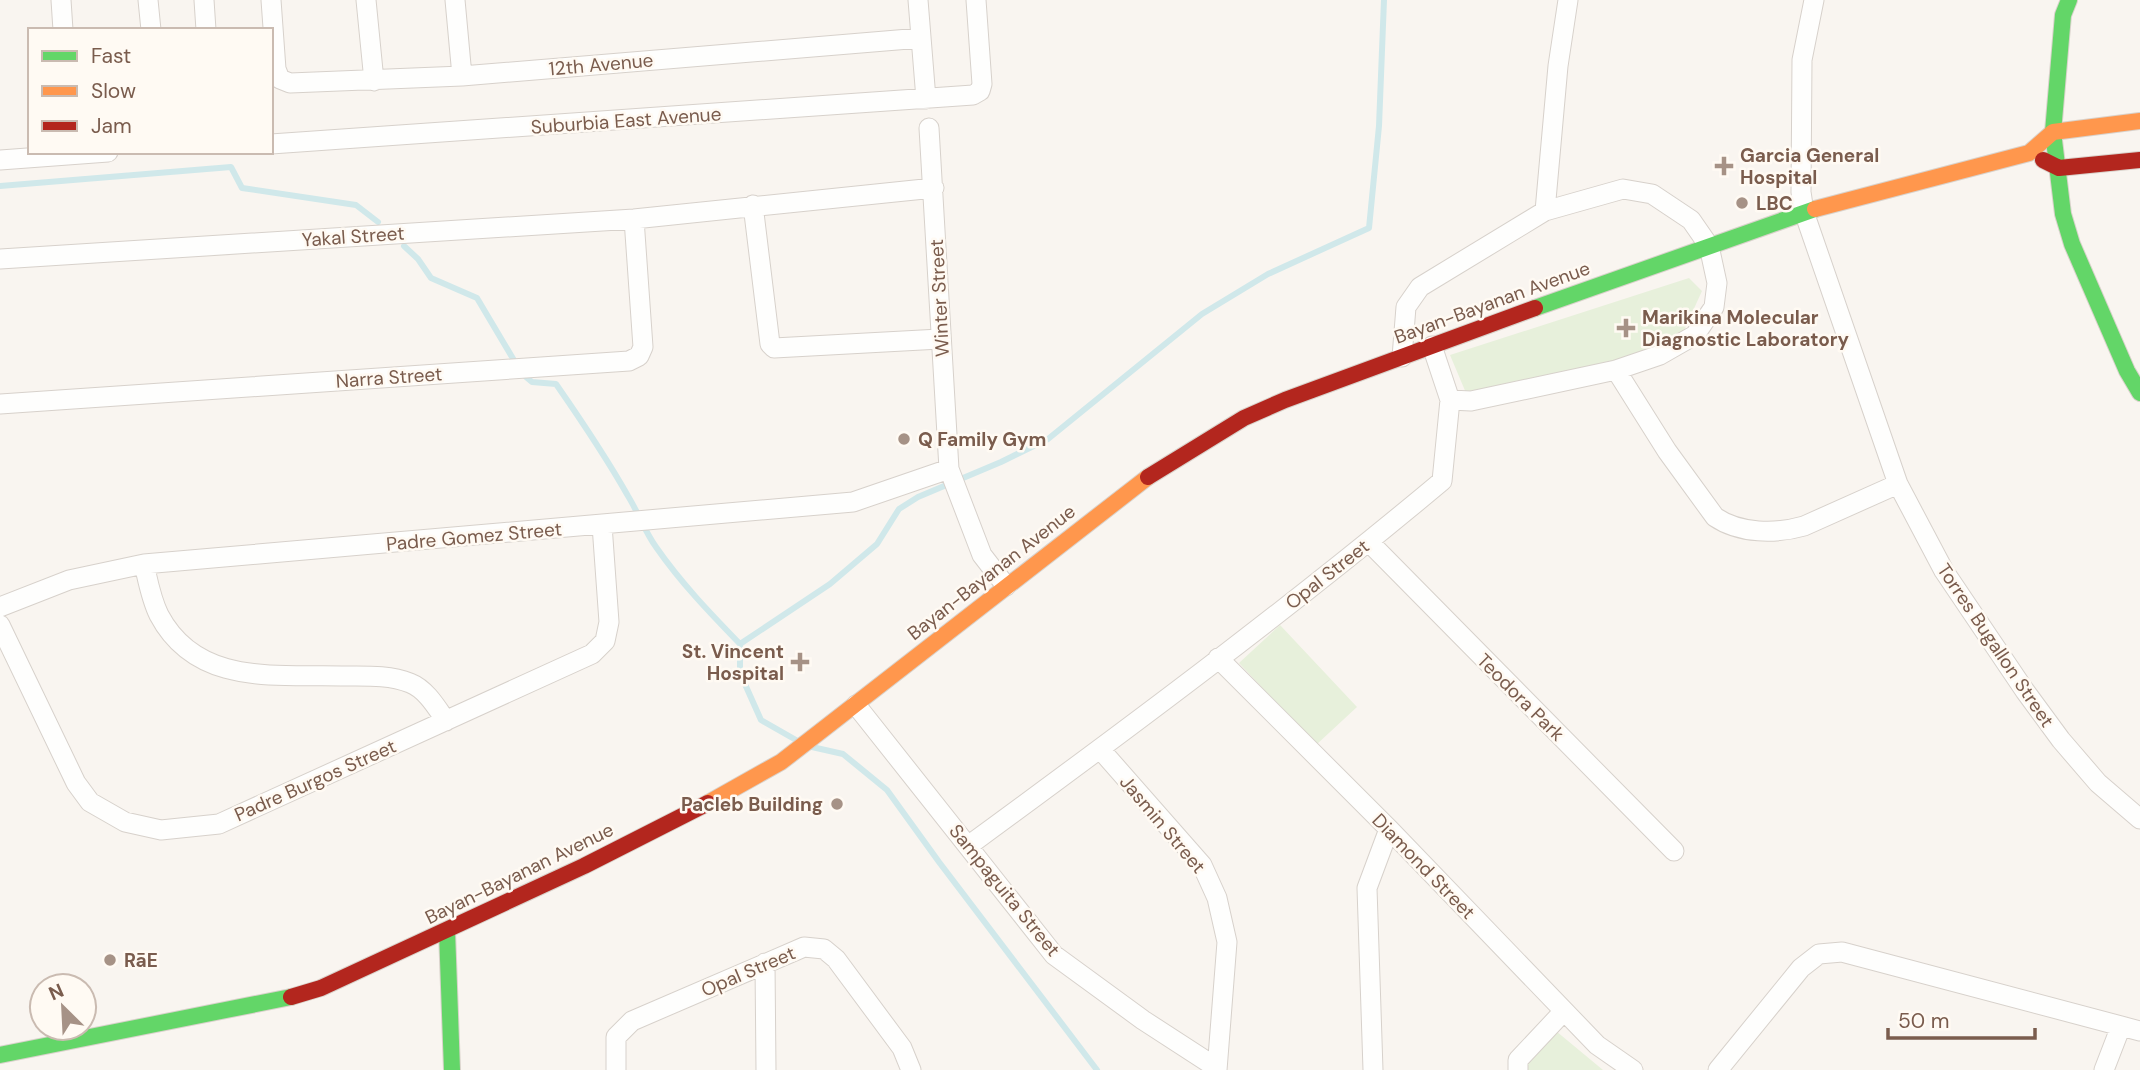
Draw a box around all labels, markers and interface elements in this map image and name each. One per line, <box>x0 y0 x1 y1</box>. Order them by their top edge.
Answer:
legend <box>28 28 273 154</box>
text: Fast <box>91 42 131 70</box>
street label: 12th Avenue <box>548 47 654 82</box>
text: Slow <box>91 77 136 105</box>
street label: Suburbia East Avenue <box>530 101 722 140</box>
text: Jam <box>91 112 132 140</box>
place label: Garcia General Hospital <box>1740 143 1879 190</box>
marker: Garcia General Hospital <box>1714 156 1734 176</box>
place label: LBC <box>1756 191 1793 216</box>
marker: LBC <box>1734 195 1750 211</box>
street label: Yakal Street <box>301 220 405 253</box>
street label: Winter Street <box>924 239 955 357</box>
street label: Bayan-Bayanan Avenue <box>1391 255 1594 350</box>
place label: Marikina Molecular Diagnostic Laboratory <box>1642 305 1850 352</box>
marker: Marikina Molecular Diagnostic Laboratory <box>1616 318 1636 338</box>
street label: Narra Street <box>335 361 443 394</box>
place label: Q Family Gym <box>918 427 1046 452</box>
marker: Q Family Gym <box>896 431 912 447</box>
street label: Bayan-Bayanan Avenue <box>902 499 1080 646</box>
street label: Padre Gomez Street <box>385 516 563 557</box>
street label: Opal Street <box>1280 534 1374 615</box>
street label: Torres Bugallon Street <box>1932 559 2060 732</box>
place label: St. Vincent Hospital <box>682 639 784 686</box>
street label: Teodora Park <box>1471 648 1570 747</box>
marker: St. Vincent Hospital <box>790 652 810 672</box>
street label: Padre Burgos Street <box>230 734 400 827</box>
street label: Jasmin Street <box>1114 770 1211 879</box>
place label: Pacleb Building <box>681 792 823 817</box>
marker: Pacleb Building <box>829 796 845 812</box>
street label: Diamond Street <box>1367 808 1481 925</box>
street label: Bayan-Bayanan Avenue <box>421 817 618 930</box>
street label: Sampaguita Street <box>944 819 1066 962</box>
street label: Opal Street <box>697 940 799 1003</box>
place label: RāE <box>124 948 158 973</box>
marker: RāE <box>102 952 118 968</box>
north arrow <box>28 972 98 1042</box>
text: N <box>45 978 68 1006</box>
scale bar <box>1888 996 2035 1040</box>
text: 50 m <box>1898 1007 1949 1035</box>

